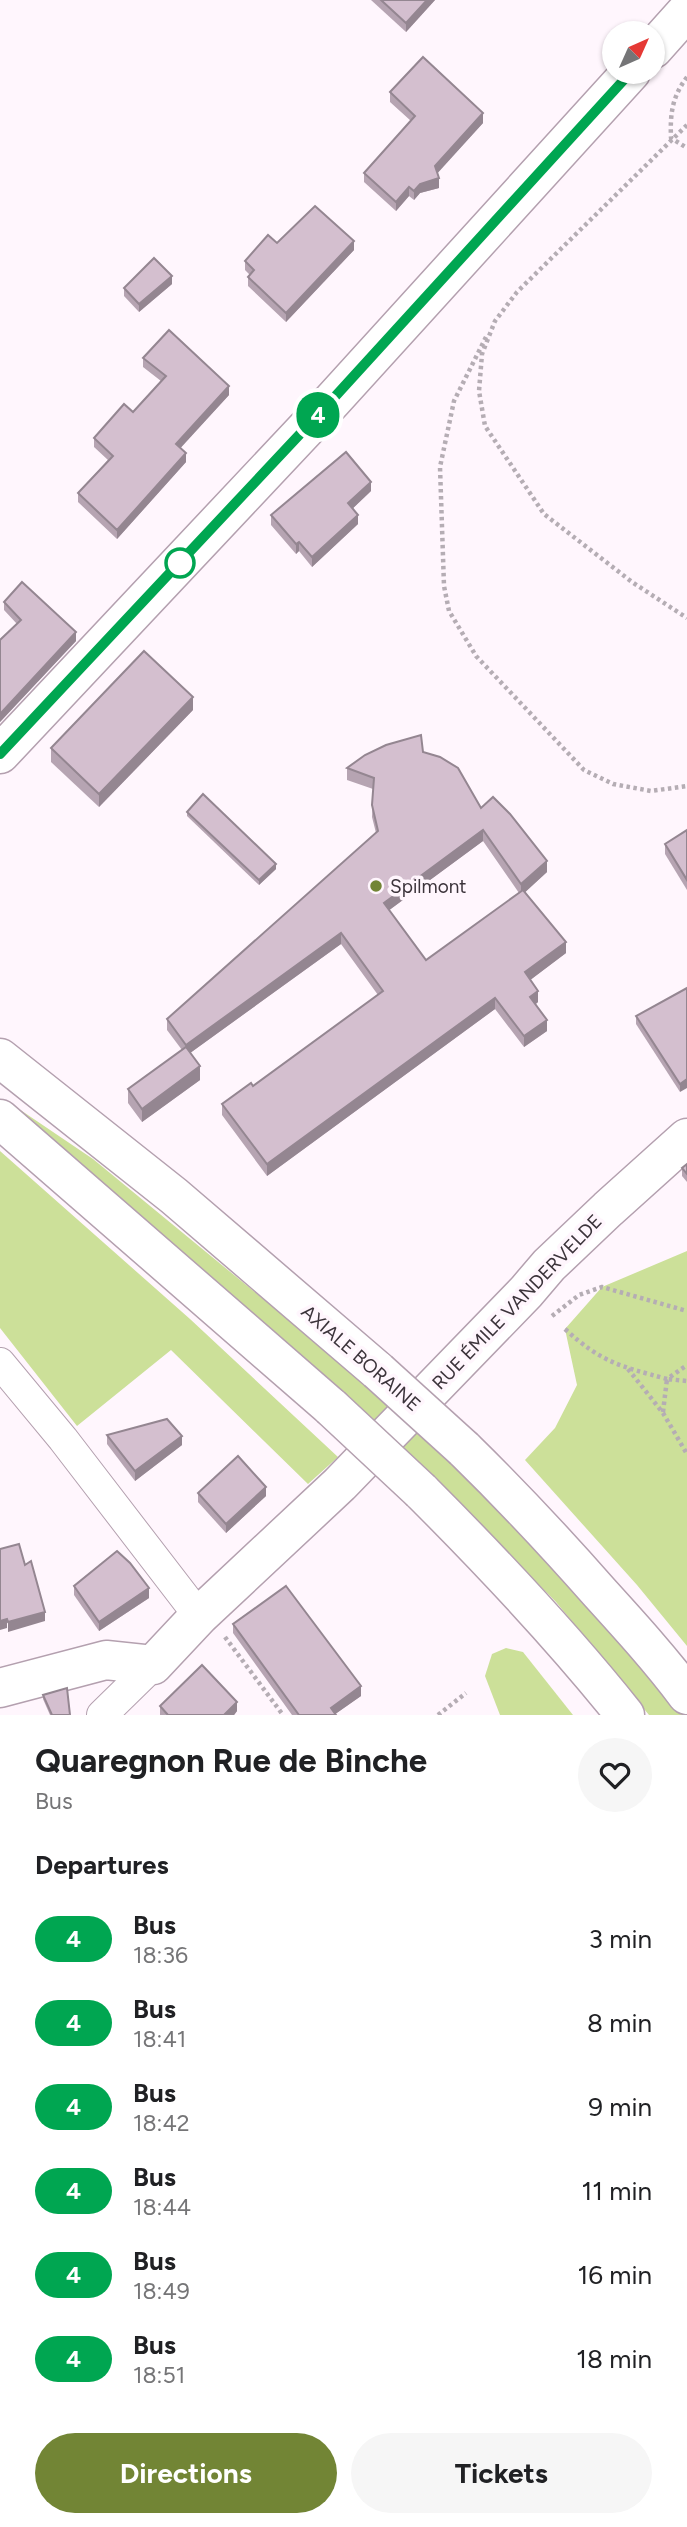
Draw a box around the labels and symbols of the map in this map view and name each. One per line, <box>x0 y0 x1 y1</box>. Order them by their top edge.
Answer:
north arrow <box>602 21 665 84</box>
line badge: 4 <box>295 392 341 438</box>
unlabelled marker <box>165 548 195 578</box>
place label: Spilmont <box>390 875 466 898</box>
marker: Spilmont <box>368 878 384 894</box>
street label: RUE ÉMILE VANDERVELDE <box>427 1210 607 1394</box>
street label: AXIALE BORAINE <box>297 1300 425 1416</box>

